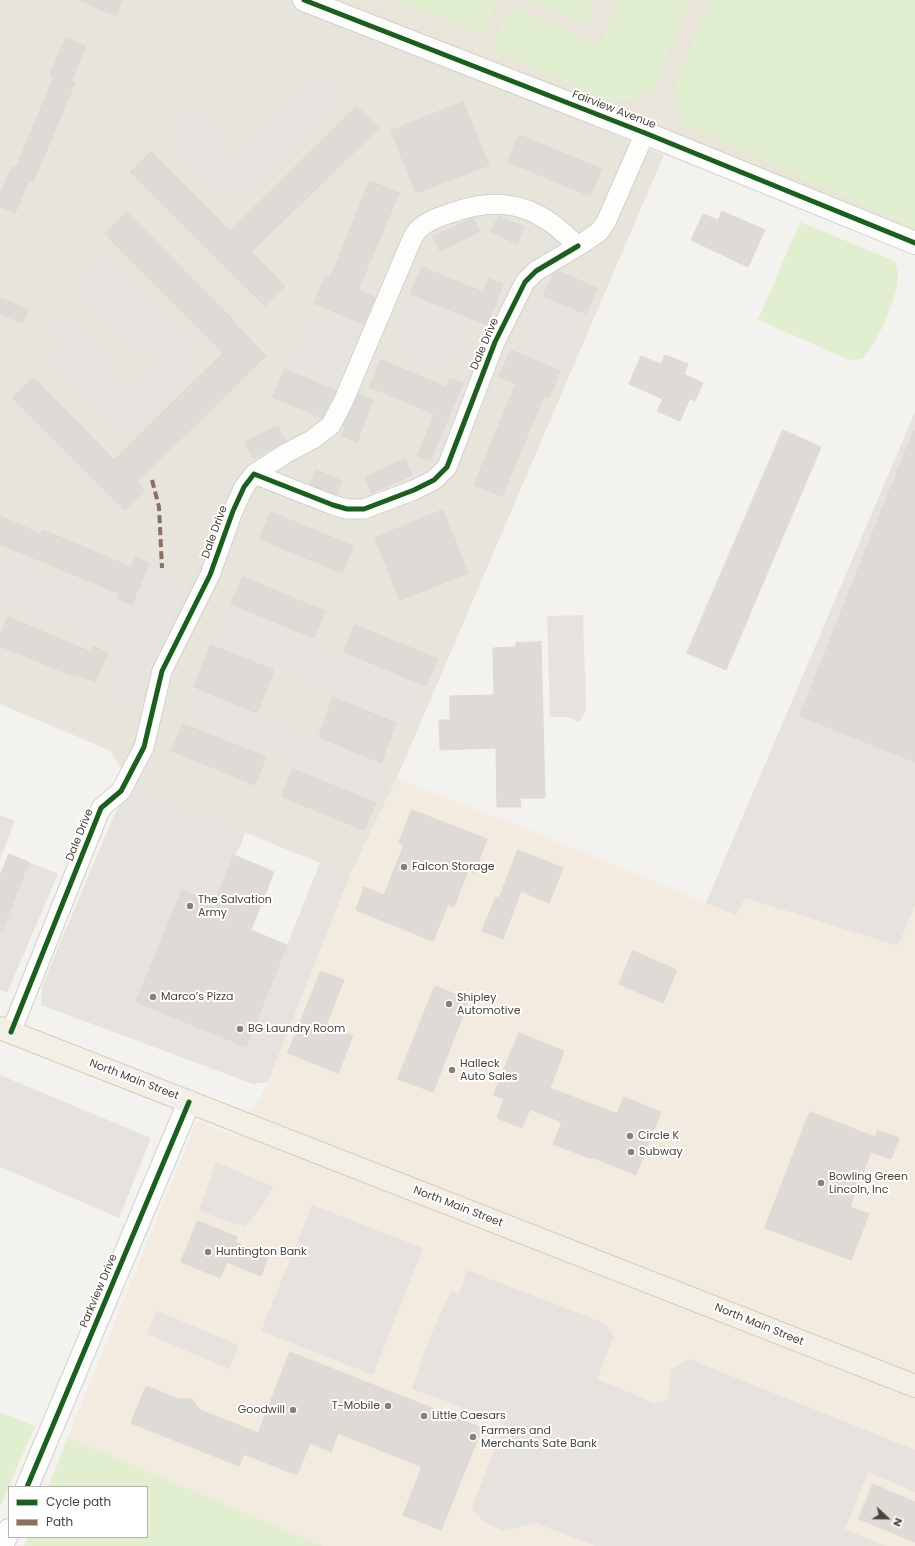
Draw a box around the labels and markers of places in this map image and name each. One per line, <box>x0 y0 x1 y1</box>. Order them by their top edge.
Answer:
place label: Falcon Storage <box>412 860 495 874</box>
marker: Falcon Storage <box>399 862 409 872</box>
place label: The Salvation Army <box>198 893 272 919</box>
marker: The Salvation Army <box>185 901 195 911</box>
place label: Marco’s Pizza <box>161 990 233 1004</box>
place label: Shipley Automotive <box>457 991 521 1017</box>
marker: Marco’s Pizza <box>148 992 158 1002</box>
marker: Shipley Automotive <box>444 999 454 1009</box>
place label: BG Laundry Room <box>248 1022 345 1036</box>
marker: BG Laundry Room <box>235 1024 245 1034</box>
place label: Halleck Auto Sales <box>460 1057 518 1083</box>
marker: Halleck Auto Sales <box>447 1065 457 1075</box>
place label: Circle K <box>638 1129 679 1143</box>
marker: Circle K <box>625 1131 635 1141</box>
place label: Subway <box>639 1145 683 1159</box>
marker: Subway <box>626 1147 636 1157</box>
place label: Bowling Green Lincoln, Inc <box>829 1170 908 1196</box>
marker: Bowling Green Lincoln, Inc <box>816 1178 826 1188</box>
place label: Huntington Bank <box>216 1245 307 1259</box>
marker: Huntington Bank <box>203 1247 213 1257</box>
place label: T-Mobile <box>332 1399 380 1413</box>
marker: T-Mobile <box>383 1401 393 1411</box>
place label: Goodwill <box>238 1403 285 1417</box>
marker: Goodwill <box>288 1405 298 1415</box>
place label: Little Caesars <box>432 1409 506 1423</box>
marker: Little Caesars <box>419 1411 429 1421</box>
place label: Farmers and Merchants Sate Bank <box>481 1424 597 1450</box>
marker: Farmers and Merchants Sate Bank <box>468 1432 478 1442</box>

